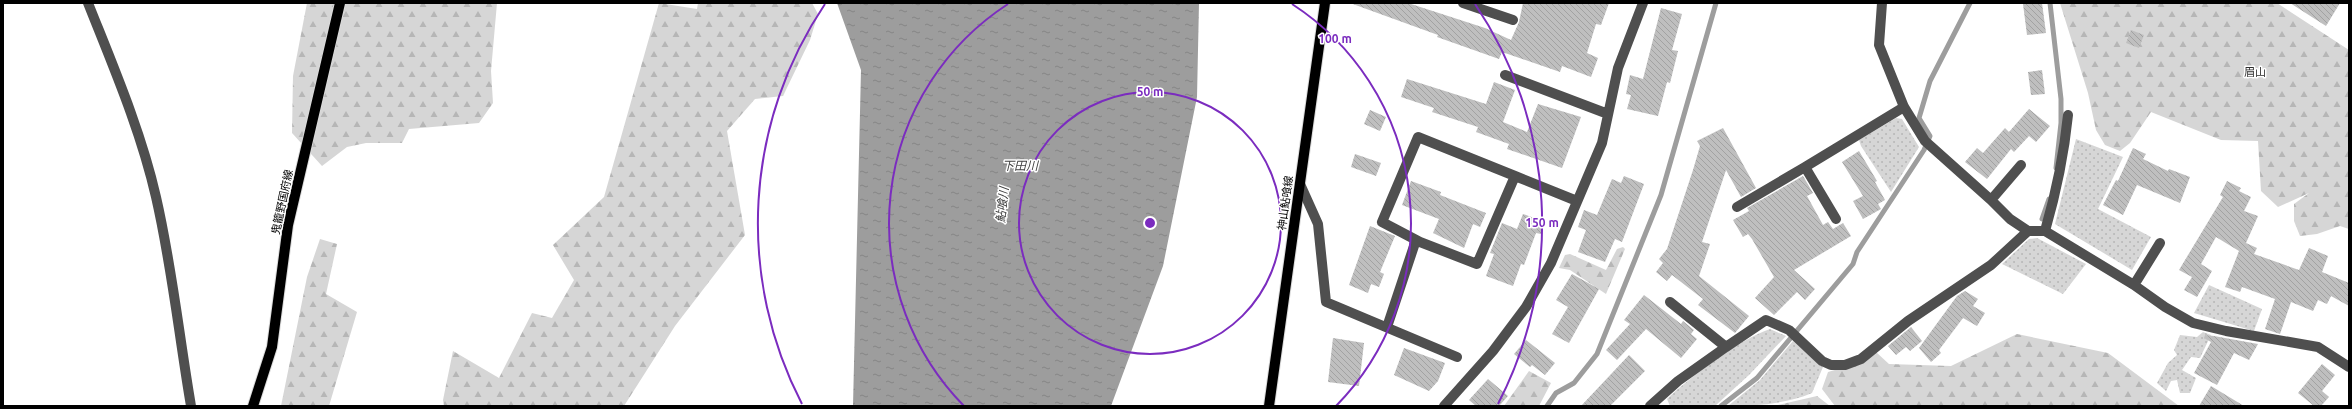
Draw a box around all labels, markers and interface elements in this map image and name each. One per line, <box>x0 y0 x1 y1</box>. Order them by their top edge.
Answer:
text: 100 m <box>1318 32 1352 45</box>
park label: 眉山 <box>2244 66 2266 78</box>
text: 50 m <box>1137 85 1163 98</box>
water label: 下田川 <box>1002 159 1040 172</box>
street label: 鬼籠野国府線 <box>269 168 295 236</box>
street label: 神山鮎喰線 <box>1275 175 1295 231</box>
water label: 鮎喰川 <box>994 184 1011 224</box>
centre of rings <box>1143 216 1157 230</box>
text: 150 m <box>1525 216 1559 229</box>

